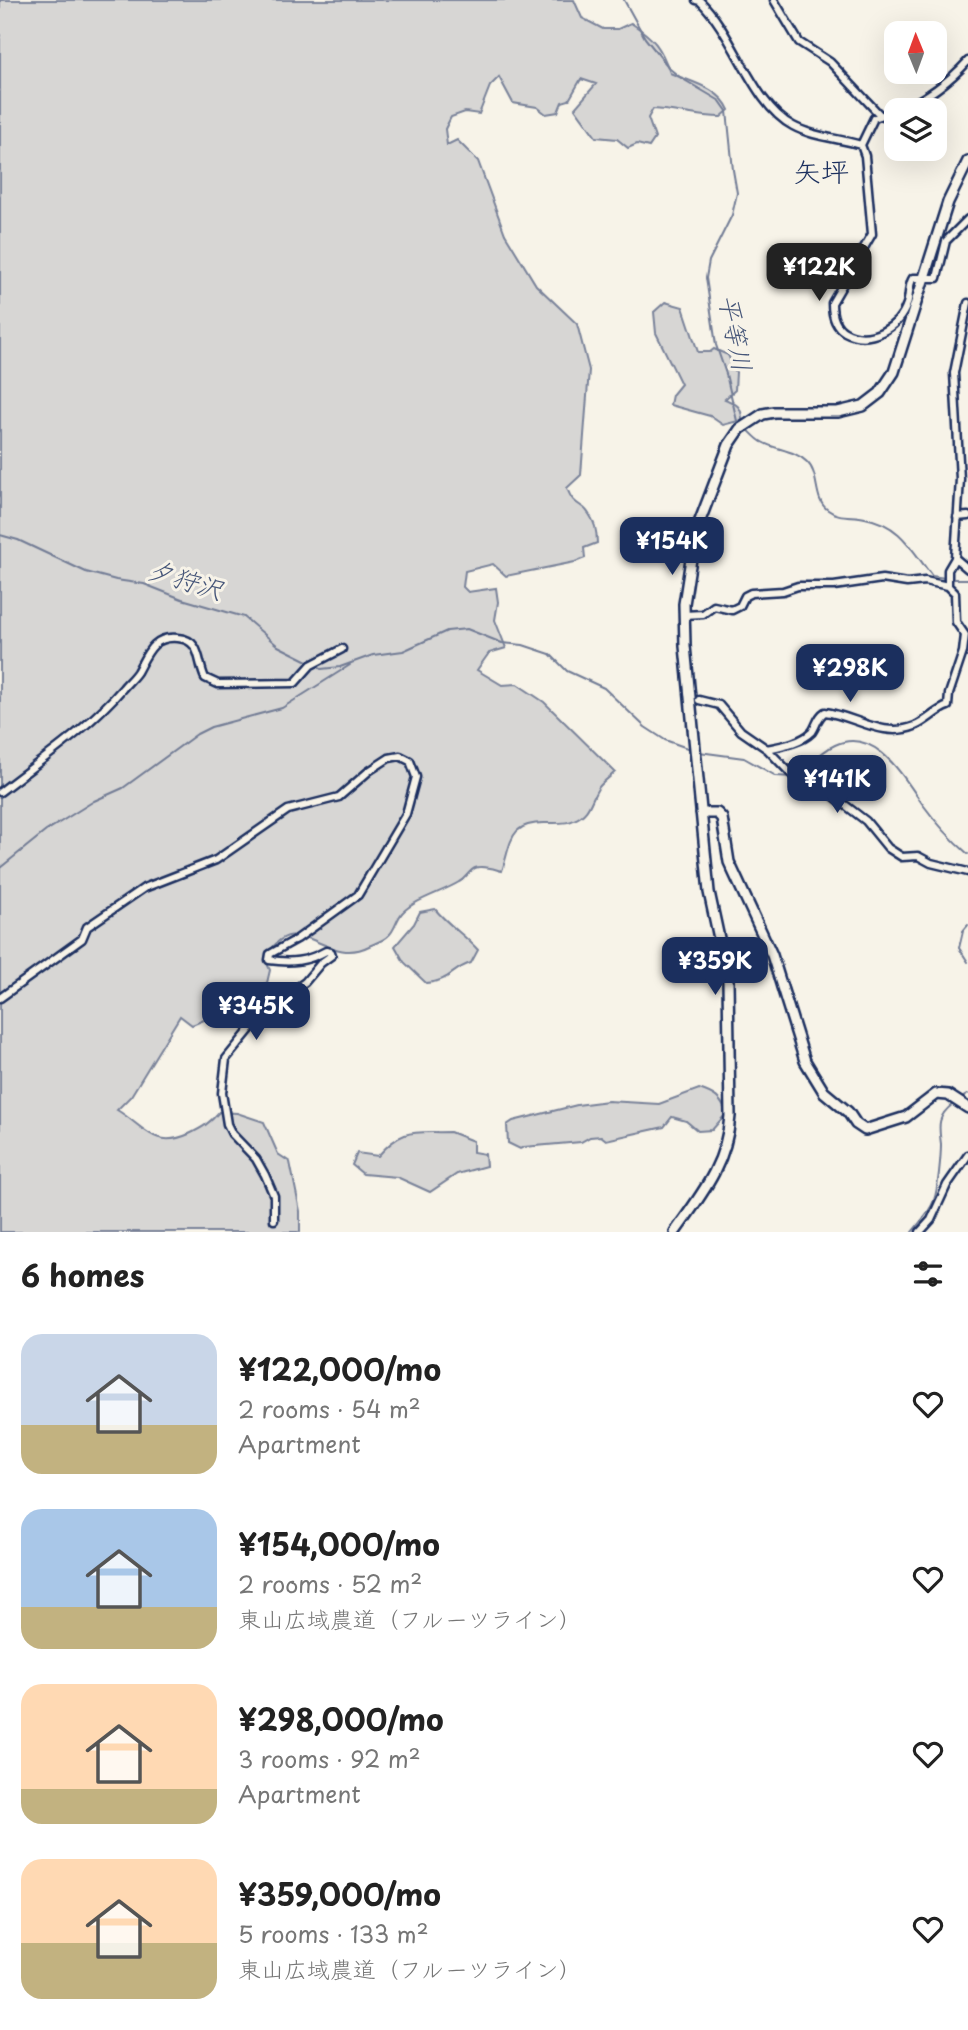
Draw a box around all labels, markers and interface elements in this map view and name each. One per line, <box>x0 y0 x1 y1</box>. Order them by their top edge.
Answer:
north arrow <box>884 21 947 84</box>
map controls <box>884 21 947 161</box>
button: layers <box>884 98 947 161</box>
district label: 矢坪 <box>793 149 849 192</box>
pin: ¥122K <box>770 244 868 303</box>
text: ¥122K <box>783 248 855 283</box>
water label: 平等川 <box>710 291 763 375</box>
pin: ¥154K <box>623 518 721 577</box>
text: ¥154K <box>636 522 708 557</box>
water label: 夕狩沢 <box>142 549 229 609</box>
pin: ¥298K <box>801 644 899 704</box>
text: ¥298K <box>812 649 888 684</box>
pin: ¥141K <box>788 756 886 815</box>
text: ¥141K <box>803 760 871 795</box>
pin: ¥359K <box>666 937 764 997</box>
text: ¥359K <box>678 942 752 977</box>
pin: ¥345K <box>207 982 305 1042</box>
text: ¥345K <box>218 987 294 1022</box>
text: 6 homes <box>21 1252 144 1297</box>
icon: filters <box>909 1255 947 1293</box>
text: ¥122,000/mo <box>238 1346 441 1391</box>
icon: home <box>77 1362 161 1446</box>
icon: heart <box>909 1385 947 1423</box>
text: 2 rooms · 54 m² <box>238 1391 421 1426</box>
text: Apartment <box>238 1426 361 1461</box>
text: ¥154,000/mo <box>238 1521 440 1566</box>
icon: home <box>77 1537 161 1621</box>
icon: heart <box>909 1560 947 1598</box>
text: 2 rooms · 52 m² <box>238 1566 422 1601</box>
text: 東山広域農道（フルーツライン） <box>238 1601 582 1636</box>
text: ¥298,000/mo <box>238 1696 444 1741</box>
icon: home <box>77 1712 161 1796</box>
icon: heart <box>909 1735 947 1773</box>
text: 3 rooms · 92 m² <box>238 1741 421 1776</box>
text: Apartment <box>238 1776 361 1811</box>
text: ¥359,000/mo <box>238 1871 441 1916</box>
icon: home <box>77 1887 161 1971</box>
icon: heart <box>909 1910 947 1948</box>
text: 5 rooms · 133 m² <box>238 1916 429 1951</box>
text: 東山広域農道（フルーツライン） <box>238 1951 582 1986</box>

